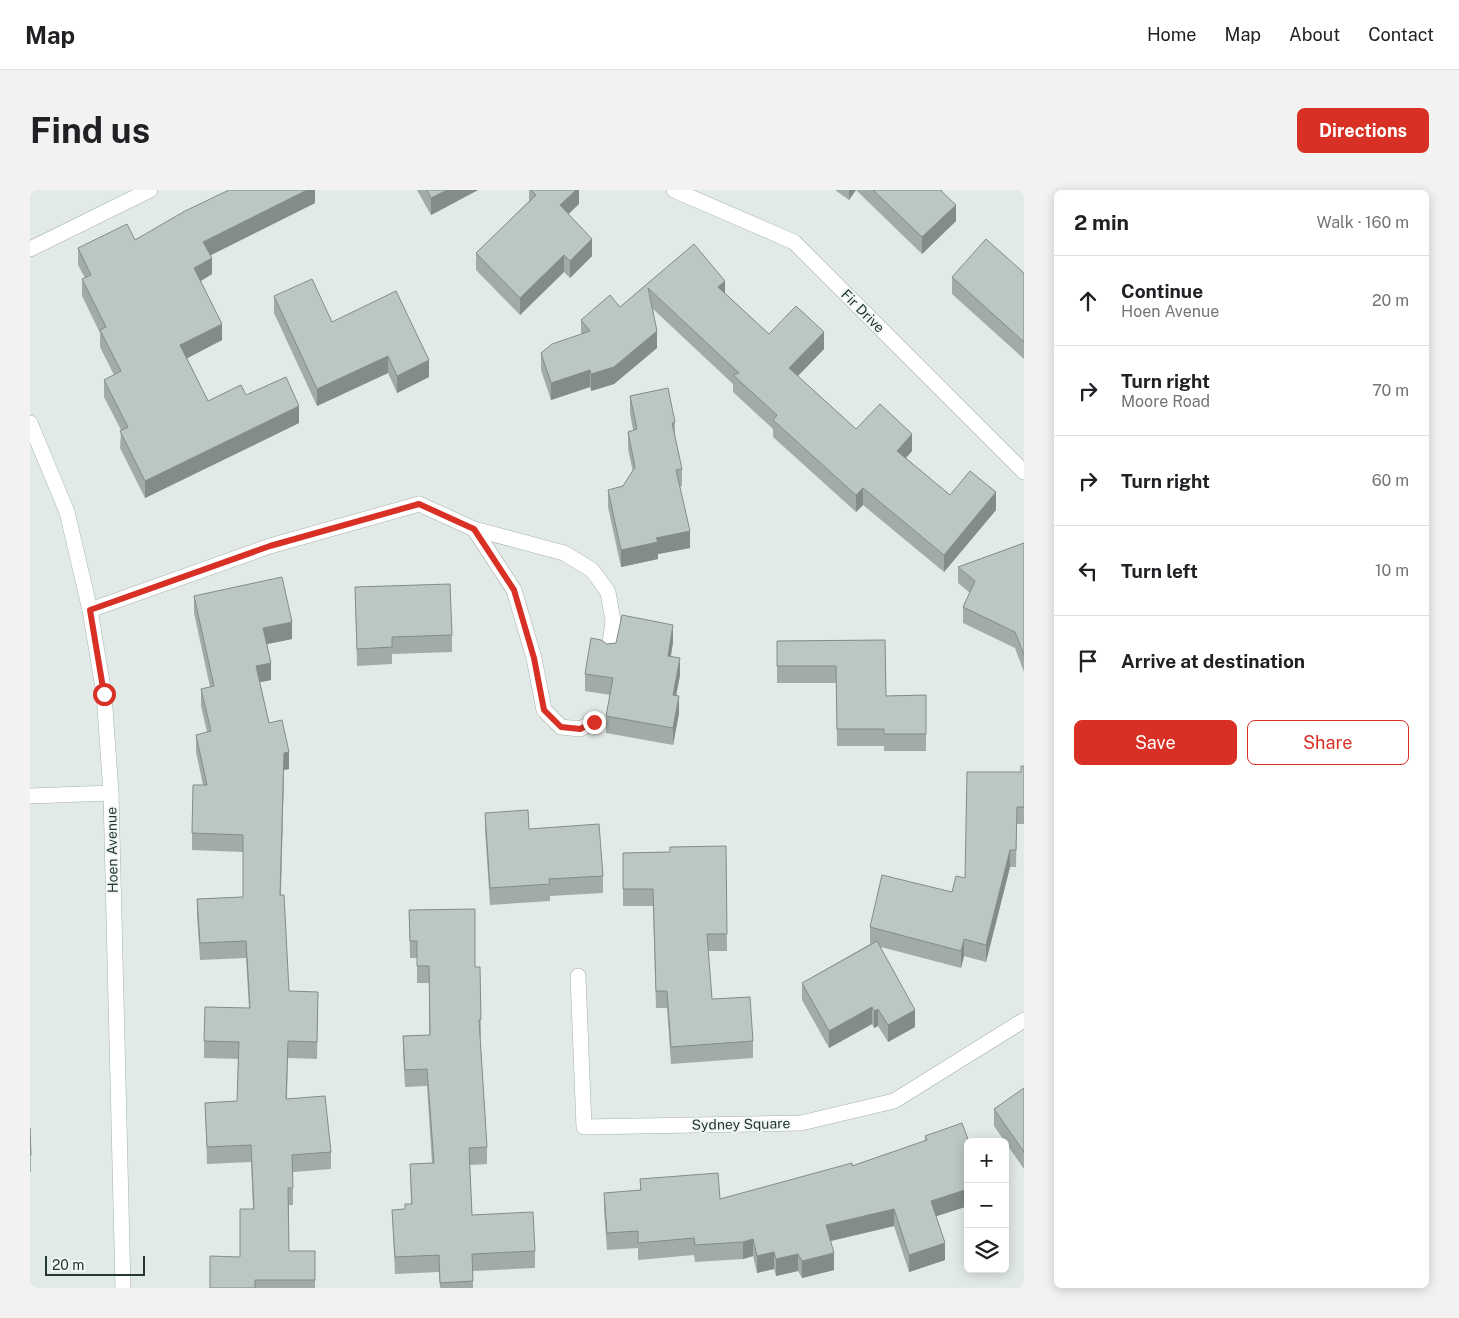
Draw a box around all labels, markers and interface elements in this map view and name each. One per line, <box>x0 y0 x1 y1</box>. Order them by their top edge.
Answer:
text: Map <box>25 21 75 49</box>
text: Home <box>1147 24 1197 45</box>
text: Map <box>1225 24 1261 45</box>
text: About <box>1289 24 1340 45</box>
text: Contact <box>1368 24 1434 45</box>
button: Directions <box>1297 108 1429 153</box>
text: Find us <box>30 110 150 151</box>
text: 2 min <box>1074 210 1129 235</box>
text: Walk · 160 m <box>1317 213 1409 232</box>
text: Continue <box>1121 280 1203 302</box>
street label: Fir Drive <box>838 286 888 336</box>
icon: ahead <box>1074 287 1102 315</box>
text: 20 m <box>1372 291 1409 310</box>
text: Hoen Avenue <box>1121 302 1219 321</box>
text: Turn right <box>1121 370 1210 392</box>
icon: right <box>1074 377 1102 405</box>
text: 70 m <box>1372 381 1409 400</box>
text: Moore Road <box>1121 392 1210 411</box>
icon: right <box>1074 467 1102 495</box>
text: Turn right <box>1121 470 1210 492</box>
text: 60 m <box>1372 471 1409 490</box>
icon: left <box>1074 557 1102 585</box>
text: Turn left <box>1121 560 1198 582</box>
text: 10 m <box>1375 561 1409 580</box>
icon: arrive <box>1074 647 1102 675</box>
text: Arrive at destination <box>1121 650 1305 672</box>
route start <box>93 683 116 706</box>
route end <box>583 711 606 734</box>
button: Save <box>1074 720 1237 765</box>
button: Share <box>1247 720 1409 765</box>
street label: Hoen Avenue <box>103 807 121 893</box>
street label: Sydney Square <box>691 1115 791 1133</box>
map controls <box>964 1138 1009 1273</box>
button: + <box>964 1138 1009 1183</box>
button: − <box>964 1183 1009 1228</box>
button: layers <box>964 1228 1009 1273</box>
scale bar <box>45 1253 145 1276</box>
text: 20 m <box>52 1257 84 1273</box>

